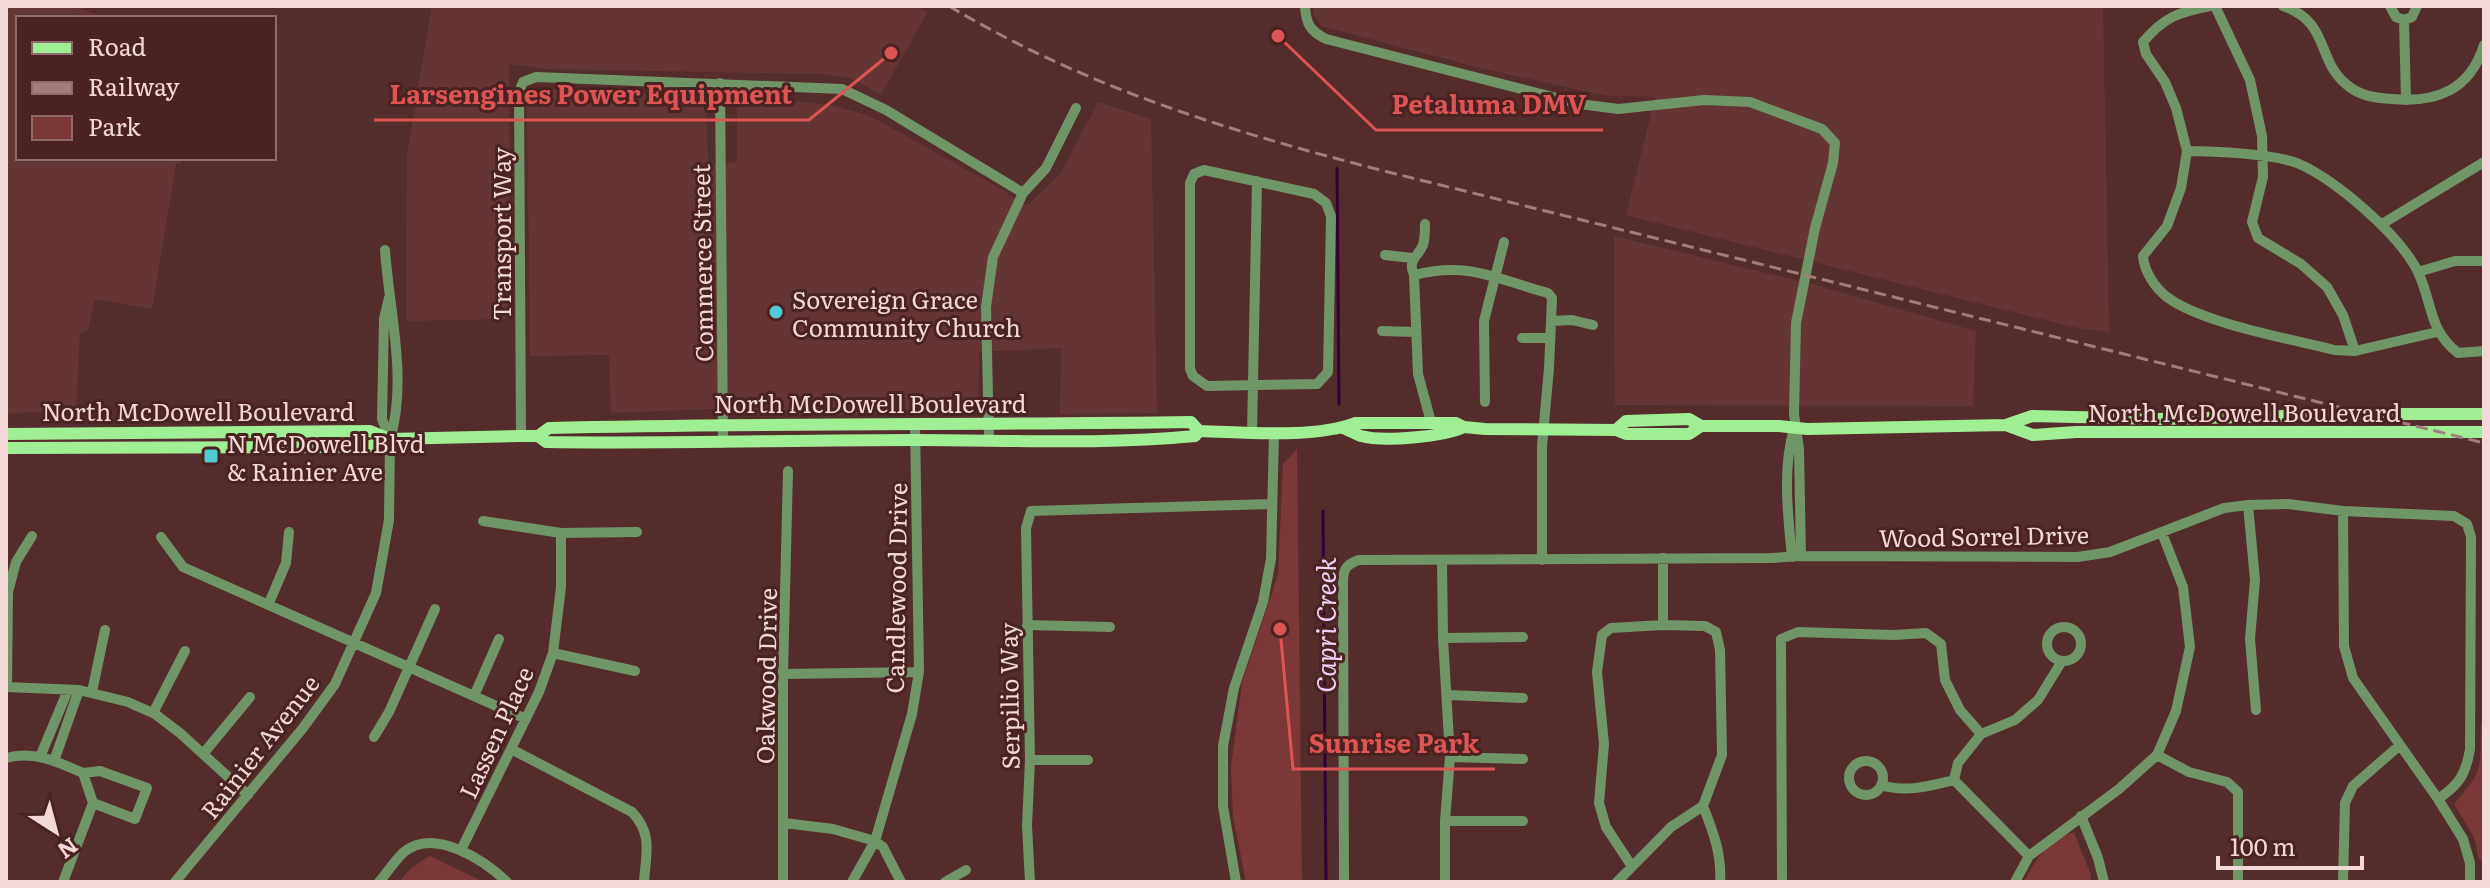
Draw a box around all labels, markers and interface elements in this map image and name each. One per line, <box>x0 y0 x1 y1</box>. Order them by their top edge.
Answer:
legend <box>16 16 276 160</box>
text: Road <box>88 28 147 63</box>
text: Railway <box>88 68 180 103</box>
callout: Larsengines Power Equipment <box>374 70 809 120</box>
text: Larsengines Power Equipment <box>389 73 793 112</box>
callout: Petaluma DMV <box>1376 80 1603 130</box>
text: Petaluma DMV <box>1392 83 1587 122</box>
text: Park <box>88 108 141 143</box>
street label: Transport Way <box>483 147 518 321</box>
street label: Commerce Street <box>682 163 720 362</box>
place label: Sovereign Grace Community Church <box>792 281 1021 344</box>
marker: Sovereign Grace Community Church <box>767 303 785 321</box>
street label: North McDowell Boulevard <box>714 385 1027 420</box>
street label: North McDowell Boulevard <box>42 393 355 428</box>
street label: North McDowell Boulevard <box>2088 394 2401 429</box>
place label: N McDowell Blvd & Rainier Ave <box>227 425 425 488</box>
marker: N McDowell Blvd & Rainier Ave <box>202 447 220 465</box>
street label: Candlewood Drive <box>876 482 914 694</box>
street label: Wood Sorrel Drive <box>1879 516 2089 554</box>
water label: Capri Creek <box>1305 556 1344 693</box>
street label: Oakwood Drive <box>746 588 784 764</box>
street label: Serpilio Way <box>989 622 1027 770</box>
street label: Lassen Place <box>449 660 541 804</box>
street label: Rainier Avenue <box>191 666 327 826</box>
callout: Sunrise Park <box>1293 719 1495 769</box>
text: Sunrise Park <box>1309 722 1480 761</box>
north arrow <box>16 792 96 872</box>
scale bar <box>2218 820 2362 870</box>
text: 100 m <box>2230 828 2296 863</box>
text: N <box>51 831 86 868</box>

